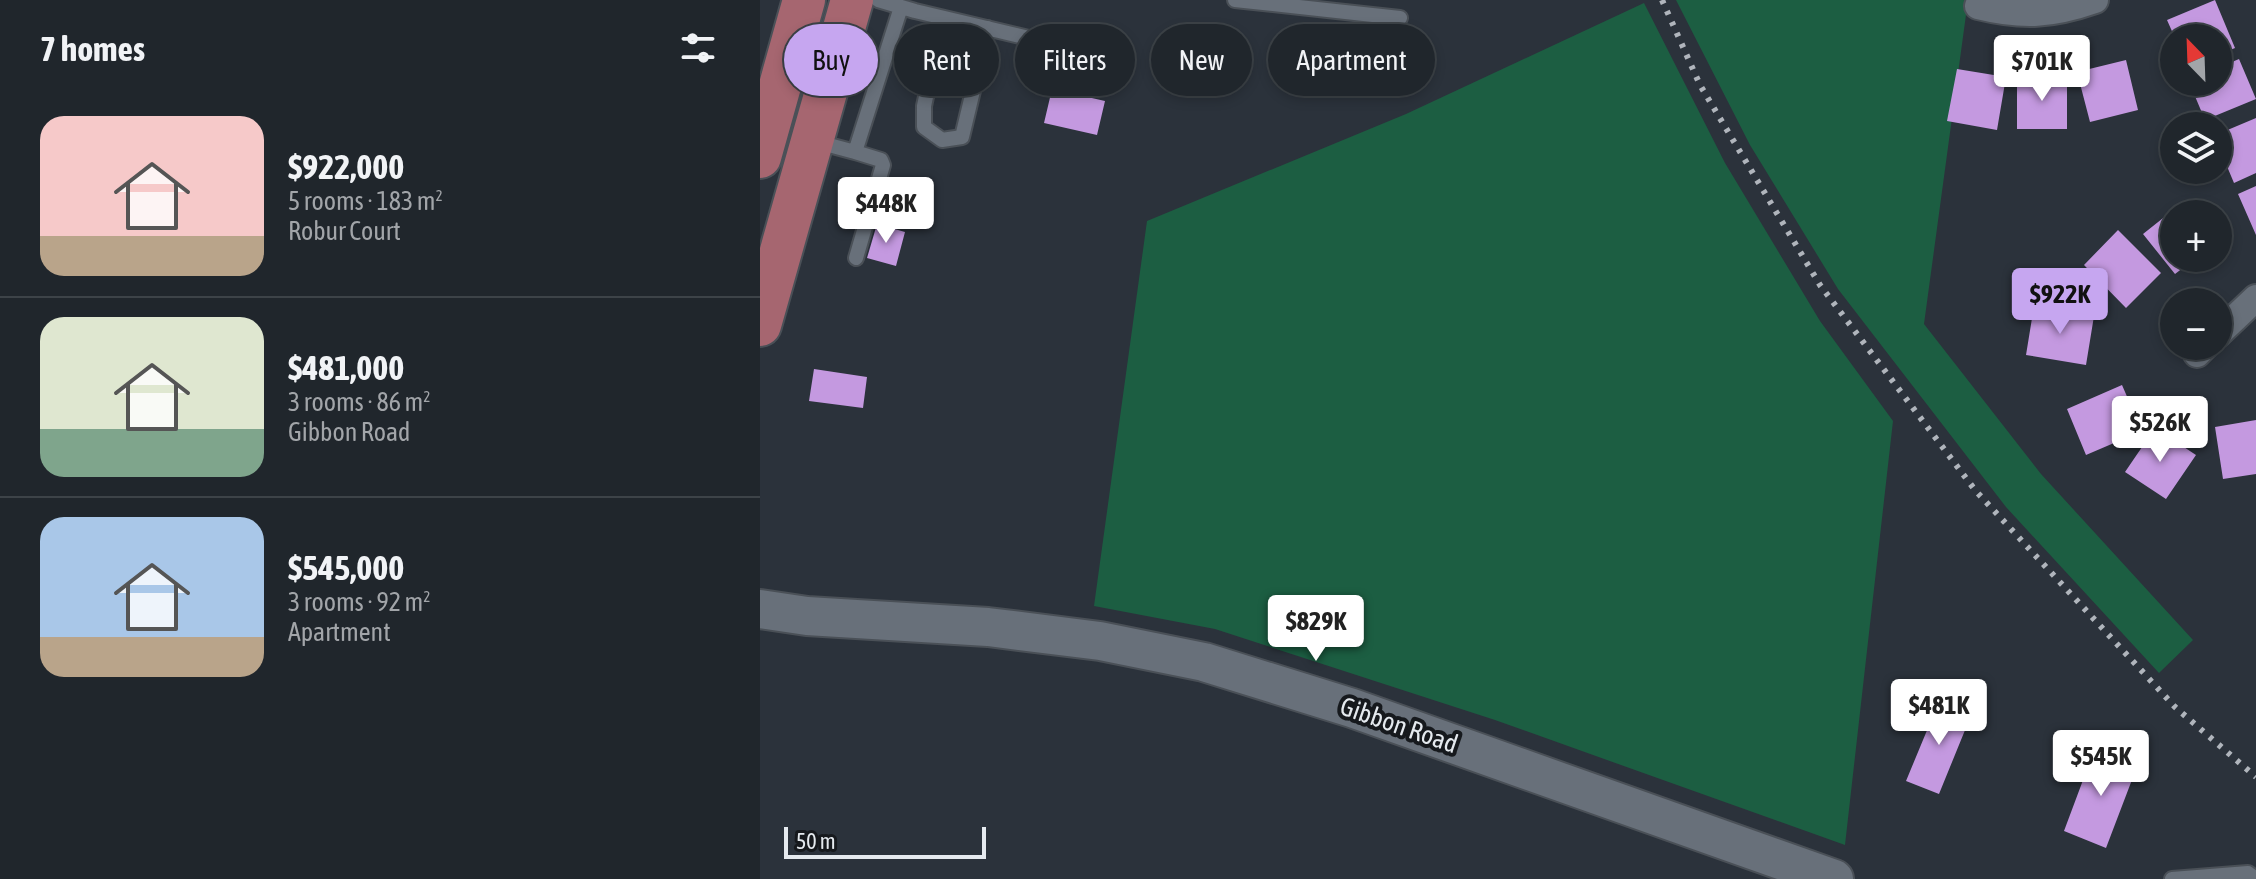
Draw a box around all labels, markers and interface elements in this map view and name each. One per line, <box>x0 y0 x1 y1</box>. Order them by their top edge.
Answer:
chip: Buy <box>784 24 878 96</box>
chip: Rent <box>894 24 999 96</box>
chip: Filters <box>1015 24 1135 96</box>
chip: New <box>1151 24 1252 96</box>
chip: Apartment <box>1268 24 1435 96</box>
north arrow <box>2160 24 2232 96</box>
map controls <box>2160 24 2232 360</box>
icon: filters <box>676 26 720 70</box>
text: 7 homes <box>40 29 145 68</box>
pin: $701K <box>1986 35 2098 103</box>
text: $701K <box>2012 46 2072 76</box>
button: layers <box>2160 112 2232 184</box>
text: $922,000 <box>288 147 404 186</box>
icon: home <box>104 148 200 244</box>
pin: $448K <box>830 177 942 245</box>
text: 5 rooms · 183 m² <box>288 186 443 216</box>
text: $448K <box>856 188 916 218</box>
button: + <box>2160 200 2232 272</box>
text: Robur Court <box>288 216 401 246</box>
pin: $922K <box>2004 268 2116 336</box>
text: $922K <box>2030 279 2090 309</box>
button: − <box>2160 288 2232 360</box>
text: $481,000 <box>288 348 404 387</box>
icon: home <box>104 349 200 445</box>
text: 3 rooms · 86 m² <box>288 387 430 417</box>
pin: $526K <box>2104 396 2216 464</box>
text: $526K <box>2130 407 2190 437</box>
text: Gibbon Road <box>288 417 410 447</box>
text: $545,000 <box>288 548 404 587</box>
icon: home <box>104 549 200 645</box>
text: 3 rooms · 92 m² <box>288 587 430 617</box>
pin: $829K <box>1260 595 1372 663</box>
text: $829K <box>1286 606 1346 636</box>
text: Apartment <box>288 617 391 647</box>
pin: $481K <box>1883 679 1995 747</box>
text: $481K <box>1909 690 1969 720</box>
street label: Gibbon Road <box>1336 691 1462 759</box>
pin: $545K <box>2045 730 2157 798</box>
text: $545K <box>2071 741 2131 771</box>
scale bar <box>784 823 986 859</box>
text: 50 m <box>796 828 836 854</box>

